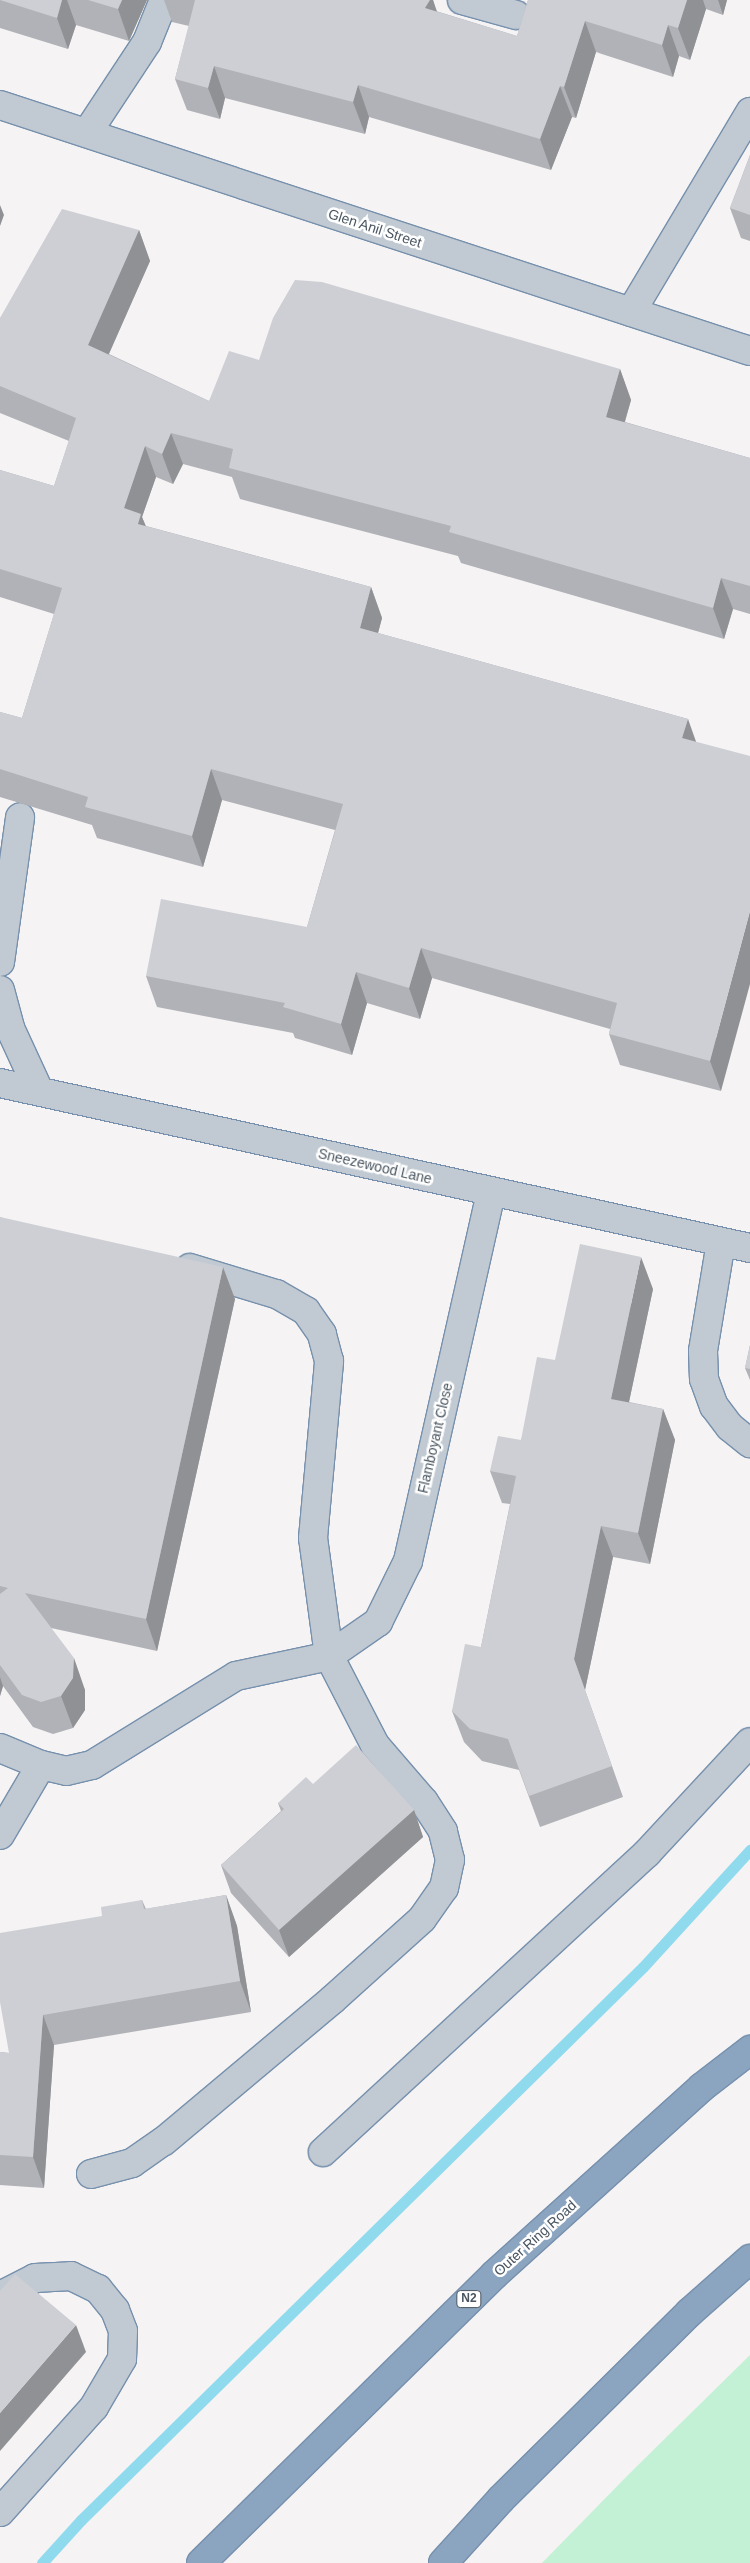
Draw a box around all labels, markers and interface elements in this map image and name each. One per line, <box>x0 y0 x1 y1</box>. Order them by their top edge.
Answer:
street label: Glen Anil Street <box>326 205 424 251</box>
street label: Sneezewood Lane <box>317 1145 433 1187</box>
street label: Flamboyant Close <box>414 1381 456 1495</box>
street label: Outer Ring Road <box>490 2197 580 2279</box>
road number: N2 <box>455 2290 483 2308</box>

